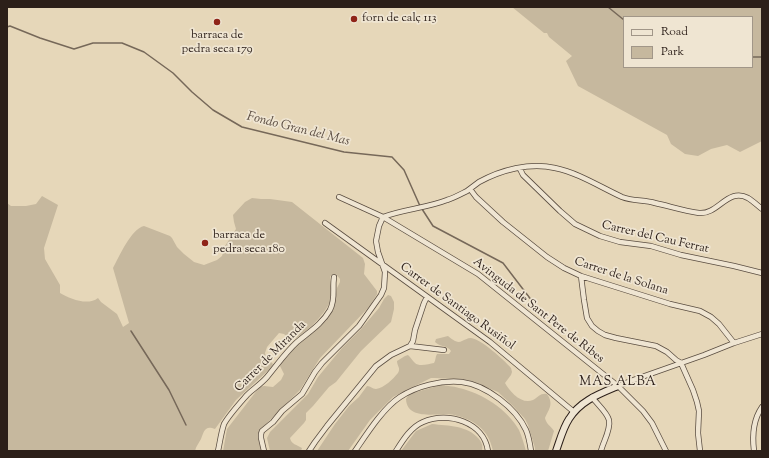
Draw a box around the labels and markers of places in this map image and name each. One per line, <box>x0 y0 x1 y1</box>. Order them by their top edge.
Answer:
place label: forn de calç 113 <box>362 12 437 26</box>
marker: forn de calç 113 <box>349 14 359 24</box>
marker: barraca de pedra seca 179 <box>212 17 222 27</box>
place label: barraca de pedra seca 179 <box>181 29 253 57</box>
place label: barraca de pedra seca 180 <box>213 229 285 257</box>
marker: barraca de pedra seca 180 <box>200 238 210 248</box>

